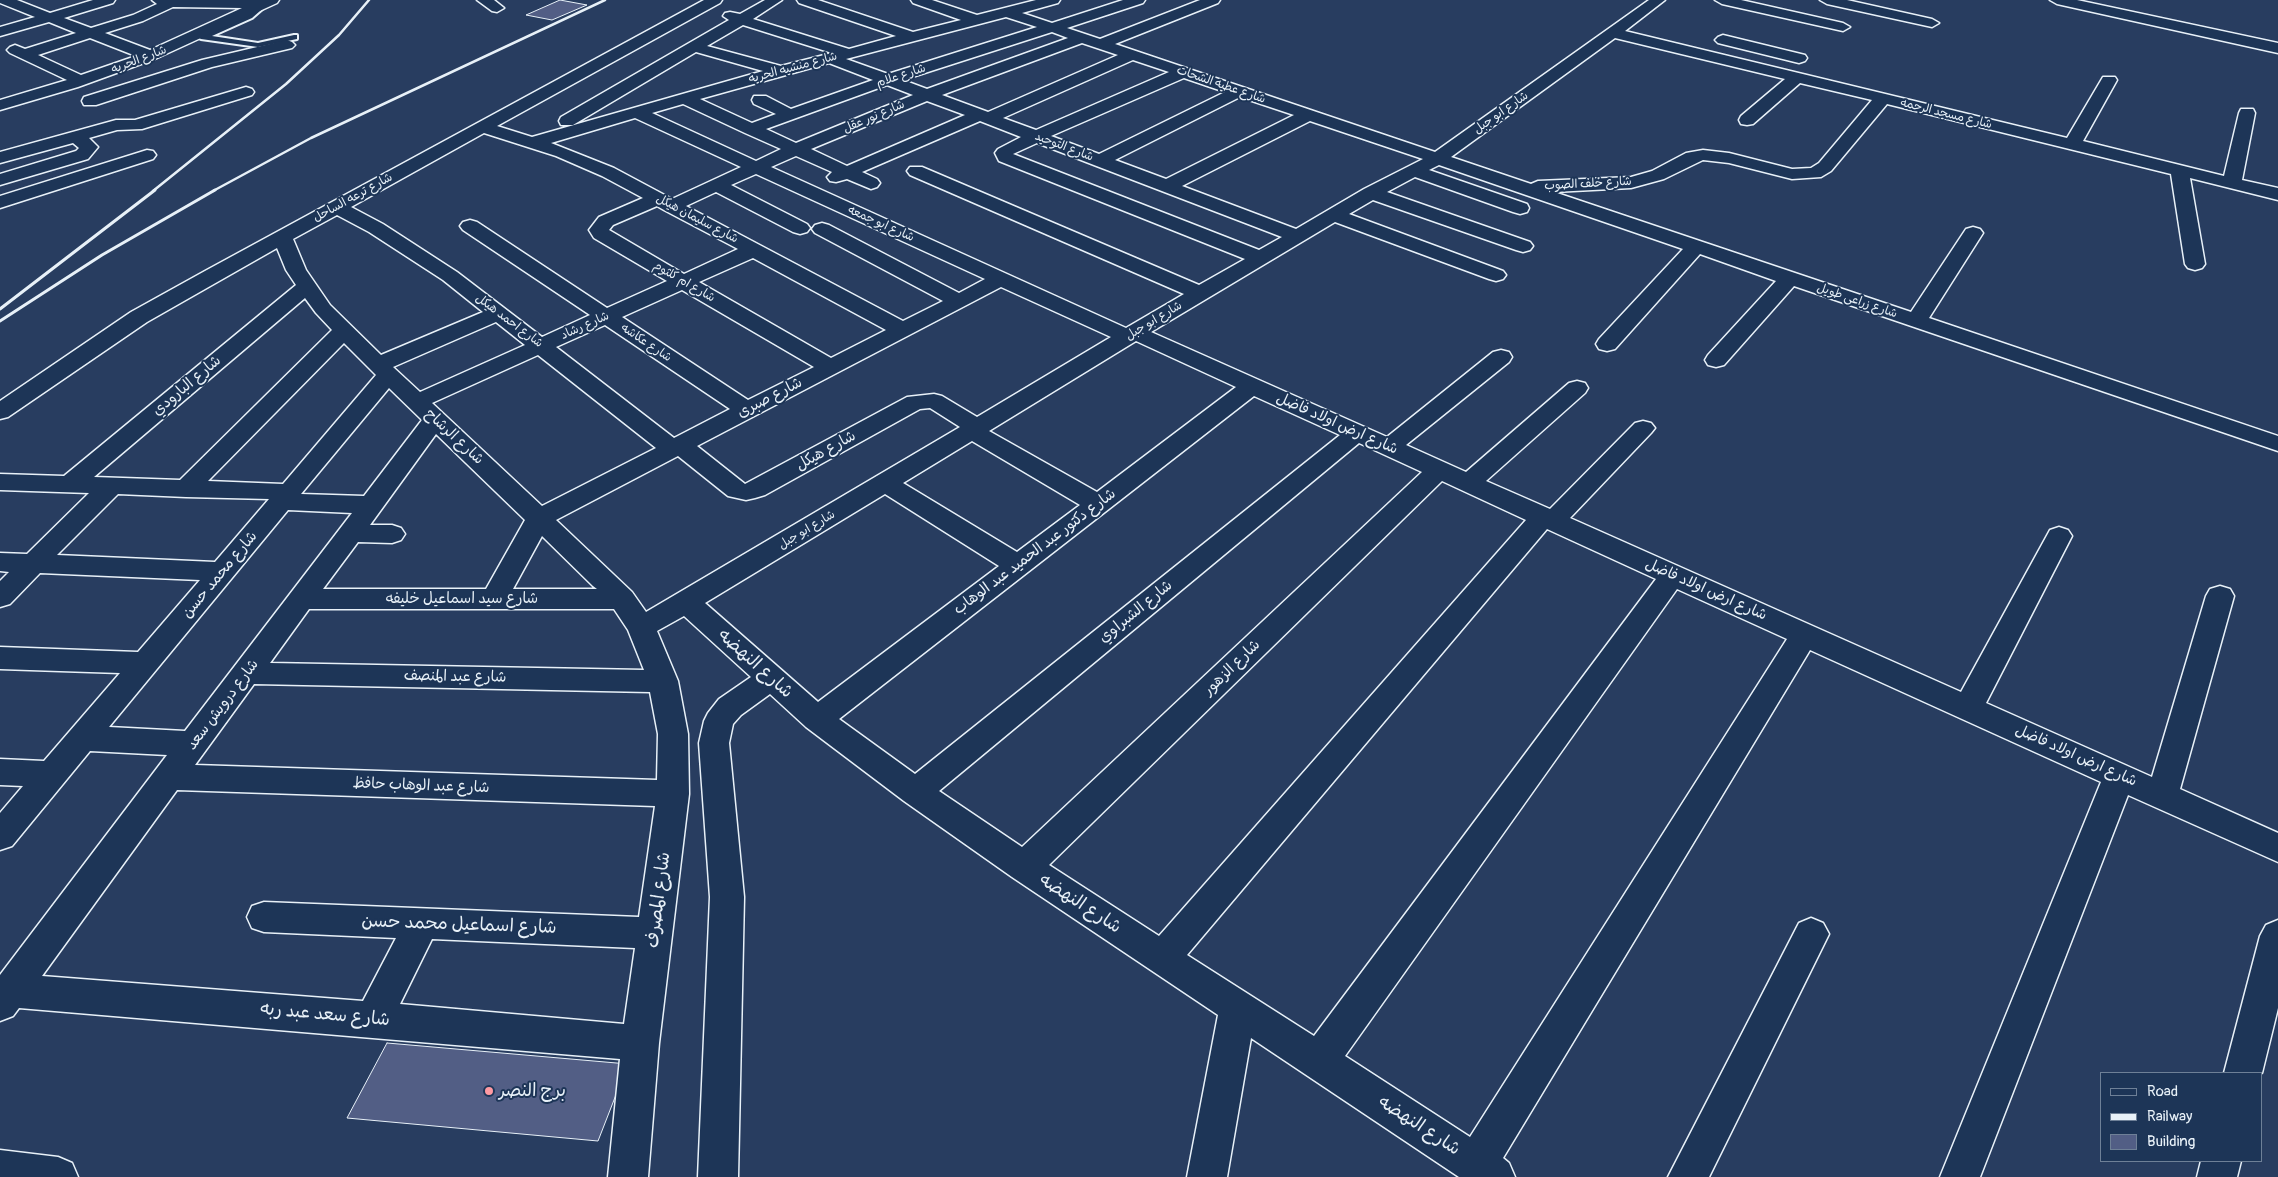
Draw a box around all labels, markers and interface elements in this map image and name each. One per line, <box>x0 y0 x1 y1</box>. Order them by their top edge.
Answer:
street label: شارع الحريه <box>109 43 169 77</box>
street label: شارع منشيه الحريه <box>747 49 839 87</box>
street label: شارع علام <box>874 61 928 91</box>
street label: شارع عطيه الشحات <box>1175 63 1267 107</box>
street label: شارع ابو جبل <box>1471 89 1531 137</box>
street label: شارع مسجد الرحمه <box>1898 96 1994 132</box>
street label: شارع نور عقل <box>841 98 907 136</box>
street label: شارع التوحيد <box>1033 129 1095 165</box>
street label: شارع ترعه الساحل <box>311 170 395 226</box>
street label: شارع خلف الصوب <box>1544 175 1632 193</box>
street label: شارع سليمان هيكل <box>654 191 740 247</box>
street label: شارع ابو جمعه <box>846 203 916 245</box>
street label: شارع ام كلثوم <box>651 259 717 305</box>
street label: شارع زراعى طويل <box>1815 281 1899 321</box>
street label: شارع احمد هيكل <box>472 291 546 351</box>
street label: شارع ابو جبل <box>1123 298 1185 344</box>
street label: شارع رشاد <box>559 309 611 343</box>
street label: شارع عكاشه <box>618 321 674 365</box>
street label: شارع البارودي <box>149 352 225 420</box>
street label: شارع صبرى <box>734 374 806 422</box>
street label: شارع ارض اولاد فاضل <box>1273 389 1401 459</box>
street label: شارع الرشاح <box>421 405 487 469</box>
street label: شارع هيكل <box>793 427 859 475</box>
street label: شارع دكتور عبد الحميد عبد الوهاب <box>950 485 1120 619</box>
street label: شارع ابو جبل <box>776 507 838 553</box>
street label: شارع محمد حسن <box>178 528 262 622</box>
street label: شارع ارض اولاد فاضل <box>1642 555 1770 625</box>
street label: شارع الشبراوي <box>1096 577 1176 647</box>
street label: شارع سيد اسماعيل خليفه <box>386 590 538 608</box>
street label: شارع النهضه <box>713 625 797 703</box>
street label: شارع الزهور <box>1200 636 1264 700</box>
street label: شارع درويش سعد <box>183 656 263 754</box>
street label: شارع عبد المنصف <box>404 667 506 687</box>
street label: شارع ارض اولاد فاضل <box>2012 721 2140 791</box>
street label: شارع عبد الوهاب حافظ <box>352 775 490 797</box>
street label: شارع المصرف <box>642 851 676 949</box>
street label: شارع النهضه <box>1035 869 1125 939</box>
street label: شارع اسماعيل محمد حسن <box>361 911 557 939</box>
street label: شارع سعد عبد ربه <box>259 999 391 1031</box>
legend <box>2100 1072 2263 1162</box>
place label: برج النصر <box>499 1080 566 1102</box>
text: Road <box>2147 1082 2178 1101</box>
marker: برج النصر <box>483 1085 495 1097</box>
street label: شارع النهضه <box>1374 1091 1464 1161</box>
text: Railway <box>2147 1107 2192 1126</box>
text: Building <box>2147 1132 2195 1151</box>

